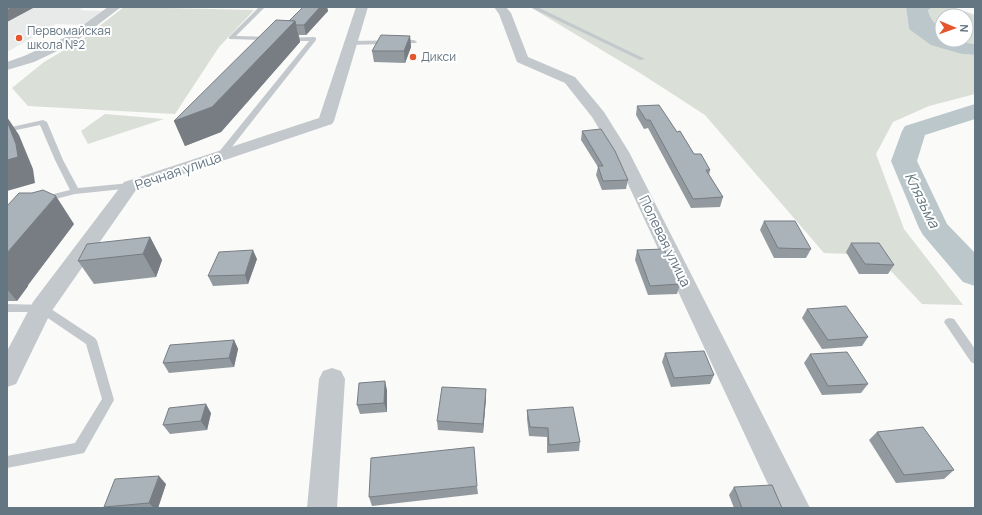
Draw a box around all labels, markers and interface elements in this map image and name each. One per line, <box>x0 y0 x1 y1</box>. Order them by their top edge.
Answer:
north arrow <box>934 8 974 48</box>
place label: Первомайская школа №2 <box>27 22 111 53</box>
text: N <box>957 24 972 33</box>
marker: Первомайская школа №2 <box>14 33 24 43</box>
place label: Дикси <box>421 48 456 65</box>
marker: Дикси <box>408 52 418 62</box>
street label: Речная улица <box>132 147 224 194</box>
water label: Клязьма <box>900 168 945 232</box>
street label: Полевая улица <box>635 192 696 290</box>

